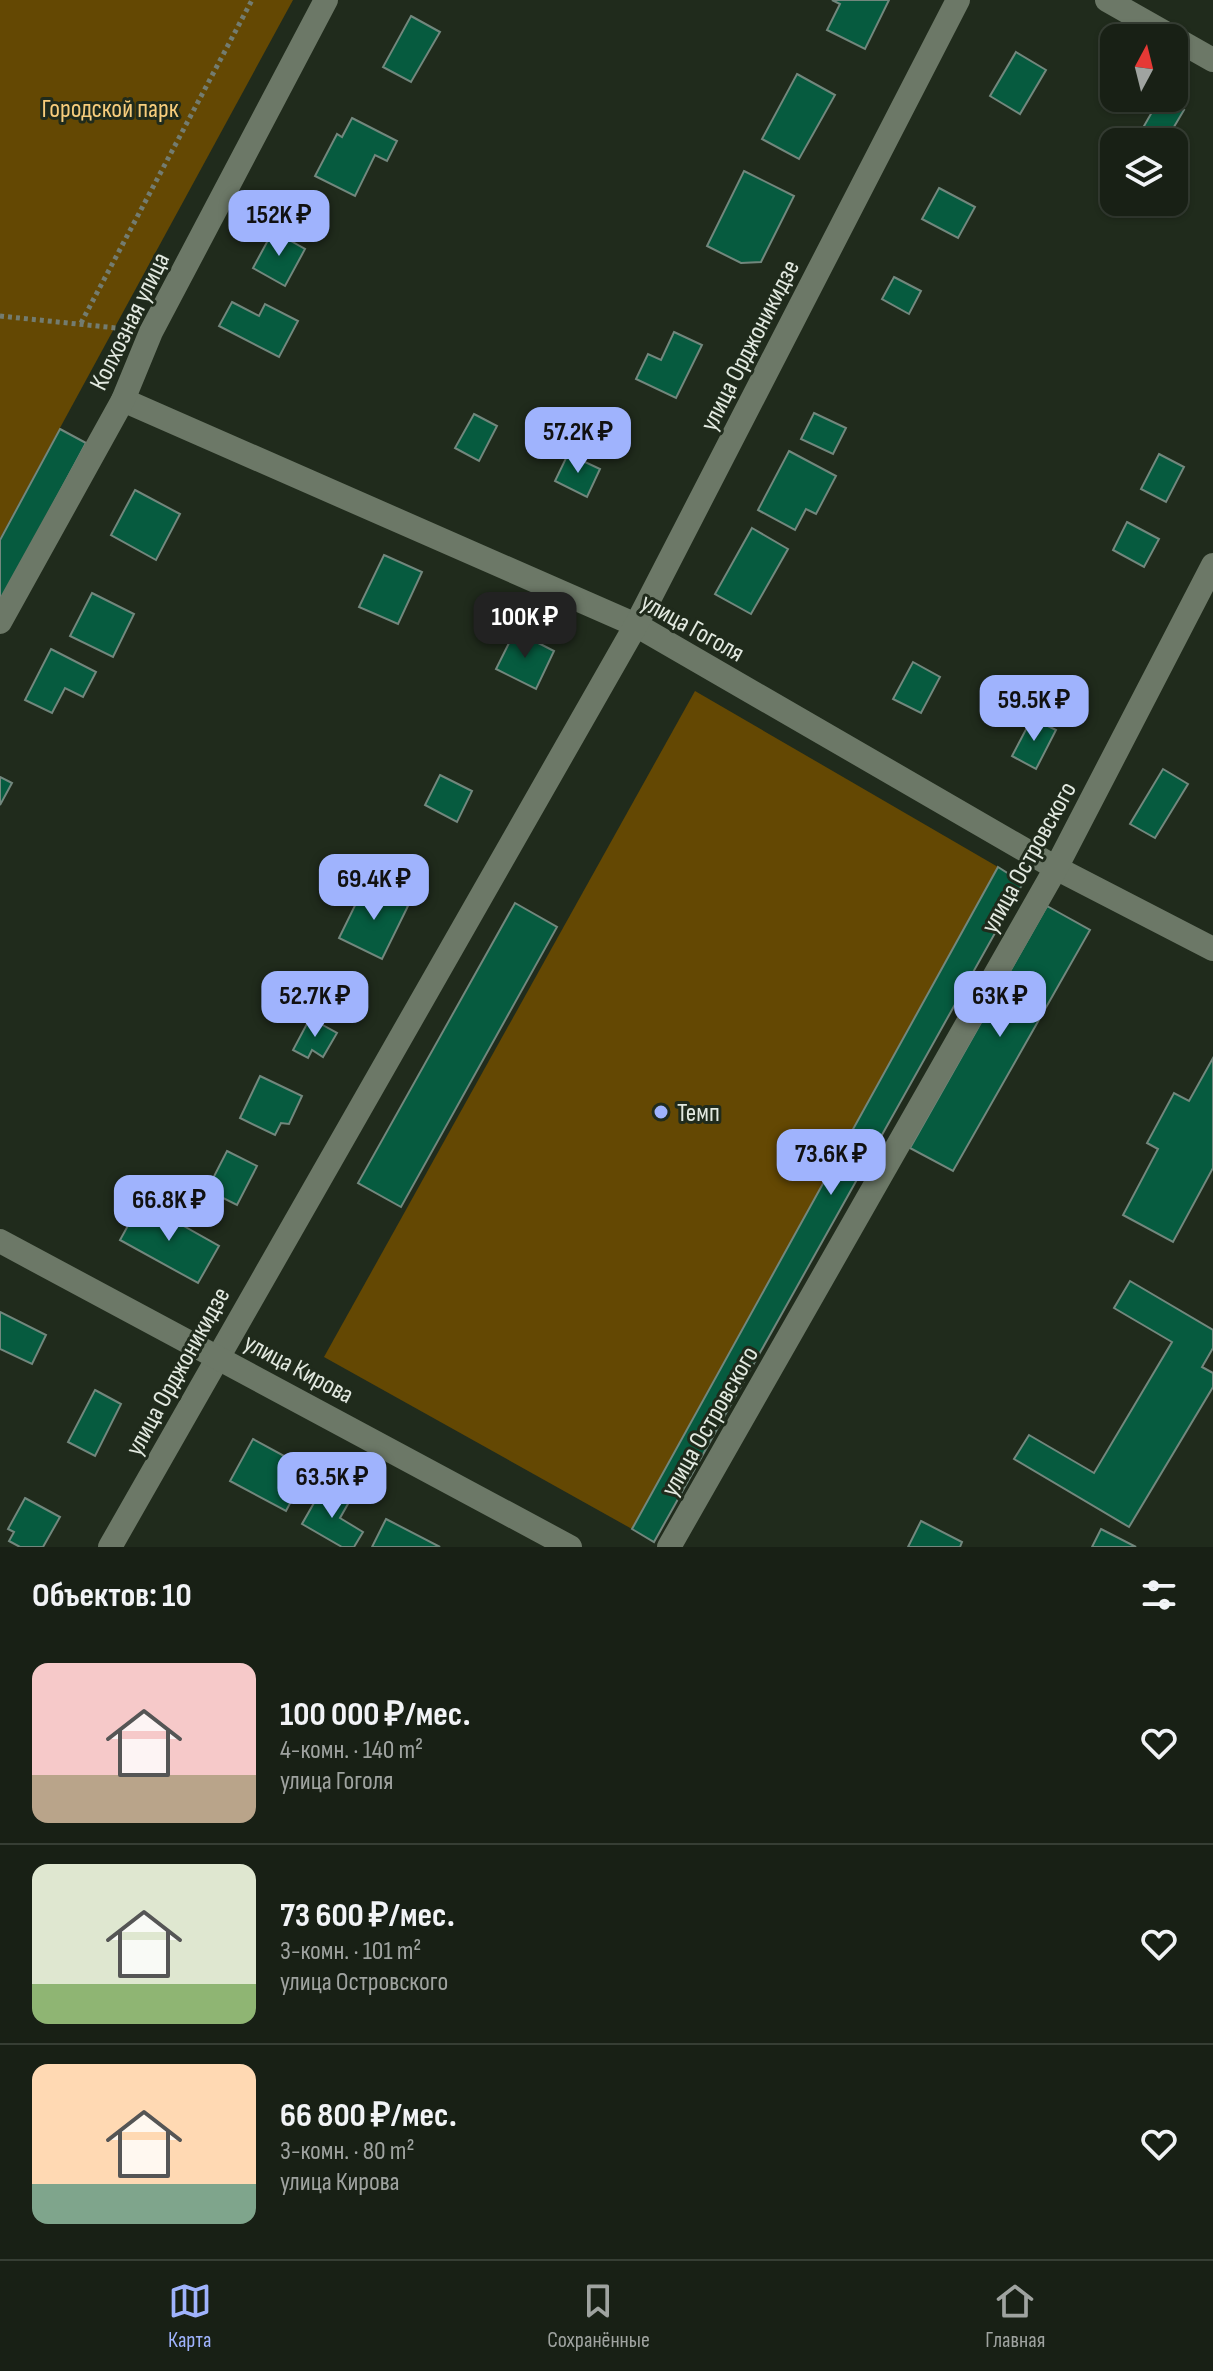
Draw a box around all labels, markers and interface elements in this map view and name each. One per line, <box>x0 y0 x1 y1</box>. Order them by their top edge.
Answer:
north arrow <box>1100 24 1188 112</box>
map controls <box>1100 24 1188 216</box>
park label: Городской парк <box>41 94 179 125</box>
button: layers <box>1100 128 1188 216</box>
pin: 152K ₽ <box>214 190 344 258</box>
text: 152K ₽ <box>246 200 312 231</box>
street label: Колхозная улица <box>84 248 177 396</box>
street label: улица Орджоникидзе <box>694 255 807 436</box>
pin: 57.2K ₽ <box>504 407 652 475</box>
text: 57.2K ₽ <box>543 417 613 448</box>
street label: улица Гоголя <box>635 587 749 669</box>
pin: 100K ₽ <box>460 592 590 660</box>
text: 100K ₽ <box>492 602 558 633</box>
pin: 59.5K ₽ <box>960 675 1108 743</box>
text: 59.5K ₽ <box>998 685 1070 716</box>
street label: улица Островского <box>975 777 1084 939</box>
pin: 69.4K ₽ <box>300 854 448 922</box>
text: 69.4K ₽ <box>337 864 411 895</box>
pin: 52.7K ₽ <box>241 971 389 1039</box>
pin: 63K ₽ <box>944 971 1056 1039</box>
text: 52.7K ₽ <box>279 981 351 1012</box>
text: 63K ₽ <box>972 981 1028 1012</box>
place label: Темп <box>677 1098 720 1129</box>
marker: Темп <box>652 1103 670 1121</box>
pin: 73.6K ₽ <box>757 1129 905 1197</box>
text: 73.6K ₽ <box>795 1139 867 1170</box>
pin: 66.8K ₽ <box>95 1175 243 1243</box>
text: 66.8K ₽ <box>132 1185 206 1216</box>
street label: улица Орджоникидзе <box>119 1282 237 1461</box>
street label: улица Кирова <box>238 1328 358 1411</box>
street label: улица Островского <box>655 1341 766 1502</box>
pin: 63.5K ₽ <box>258 1452 406 1520</box>
text: 63.5K ₽ <box>295 1462 369 1493</box>
icon: filters <box>1137 1573 1181 1617</box>
text: Объектов: 10 <box>32 1575 192 1616</box>
text: 100 000 ₽/мес. <box>280 1694 471 1735</box>
icon: home <box>96 1695 192 1791</box>
icon: heart <box>1137 1721 1181 1765</box>
text: 4-комн. · 140 m² <box>280 1735 423 1766</box>
text: улица Гоголя <box>280 1766 394 1797</box>
text: 73 600 ₽/мес. <box>280 1895 455 1936</box>
icon: home <box>96 1896 192 1992</box>
icon: heart <box>1137 1922 1181 1966</box>
text: 3-комн. · 101 m² <box>280 1936 421 1967</box>
text: улица Островского <box>280 1967 448 1998</box>
text: 66 800 ₽/мес. <box>280 2095 457 2136</box>
icon: home <box>96 2096 192 2192</box>
icon: heart <box>1137 2122 1181 2166</box>
text: 3-комн. · 80 m² <box>280 2136 415 2167</box>
text: улица Кирова <box>280 2167 400 2198</box>
tab: Карта <box>168 2279 212 2354</box>
tab: Сохранённые <box>547 2279 650 2354</box>
tab: Главная <box>985 2279 1045 2354</box>

